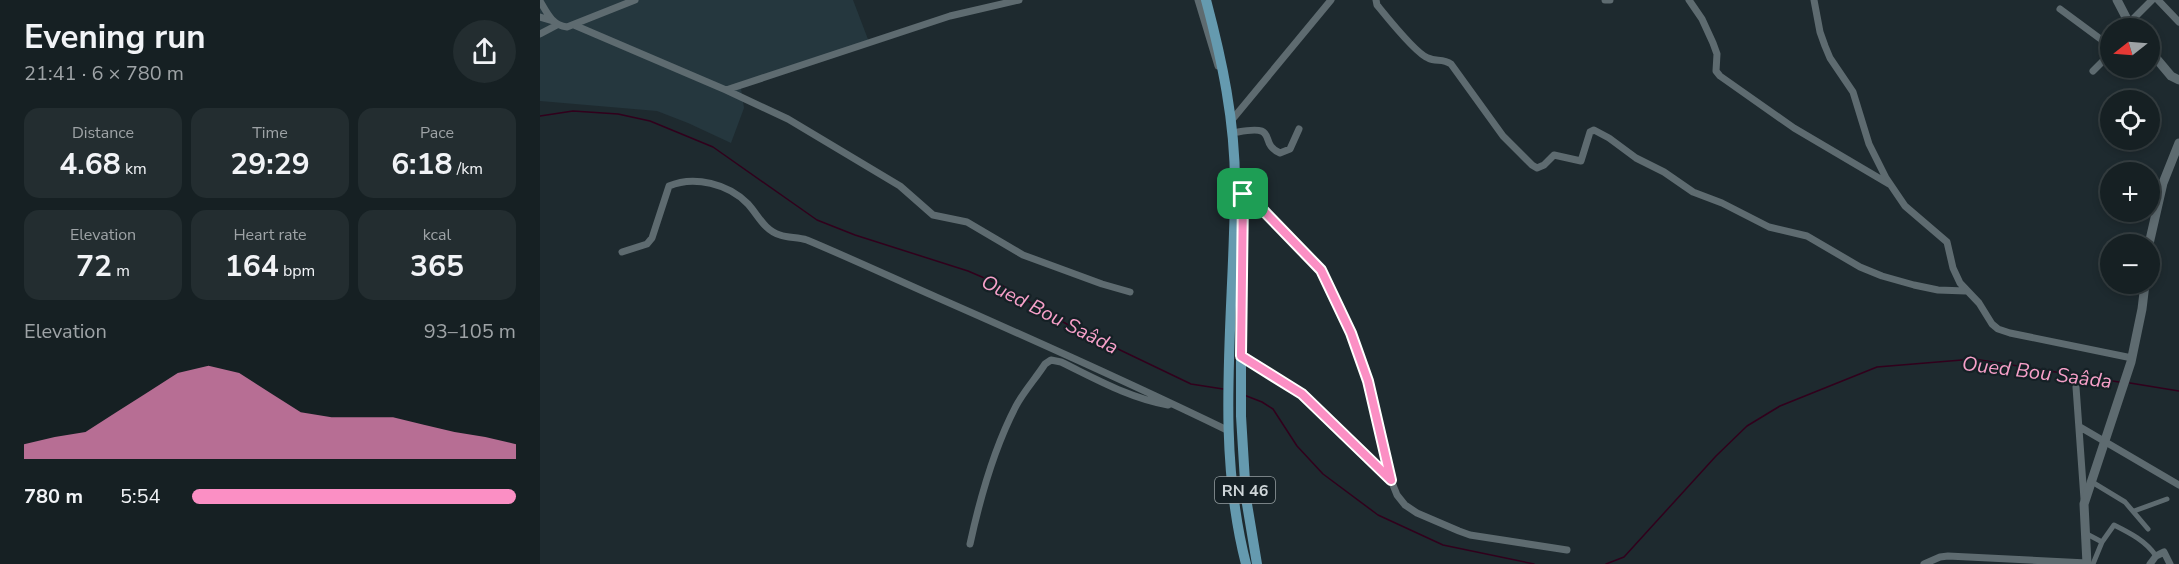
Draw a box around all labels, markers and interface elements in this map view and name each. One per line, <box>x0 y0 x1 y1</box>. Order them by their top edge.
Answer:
text: Evening run <box>24 15 206 60</box>
north arrow <box>2100 18 2160 78</box>
map controls <box>2100 18 2160 294</box>
button: share <box>453 20 516 83</box>
text: 21:41 · 6 × 780 m <box>24 60 184 87</box>
button: locate <box>2100 90 2160 150</box>
text: Distance <box>72 122 134 144</box>
text: Time <box>252 122 288 144</box>
text: Pace <box>420 122 454 144</box>
text: 4.68 <box>59 144 121 185</box>
text: 29:29 <box>230 144 310 185</box>
text: 6:18 <box>391 144 453 185</box>
text: km <box>121 158 147 180</box>
text: /km <box>453 158 483 180</box>
button: + <box>2100 162 2160 222</box>
pin <box>1217 168 1268 219</box>
icon: arrive <box>1226 177 1259 210</box>
text: Elevation <box>70 224 136 246</box>
text: Heart rate <box>233 224 307 246</box>
text: kcal <box>423 224 451 246</box>
button: − <box>2100 234 2160 294</box>
text: 72 <box>76 246 112 287</box>
text: 164 <box>225 246 279 287</box>
text: 365 <box>410 246 464 287</box>
text: m <box>112 260 130 282</box>
text: bpm <box>279 260 315 282</box>
water label: Oued Bou Saâda <box>976 268 1123 361</box>
text: Elevation <box>24 318 107 345</box>
text: 93–105 m <box>424 318 516 345</box>
water label: Oued Bou Saâda <box>1960 350 2113 395</box>
road number: RN 46 <box>1215 477 1275 503</box>
text: 780 m <box>24 483 83 510</box>
text: 5:54 <box>120 483 161 510</box>

